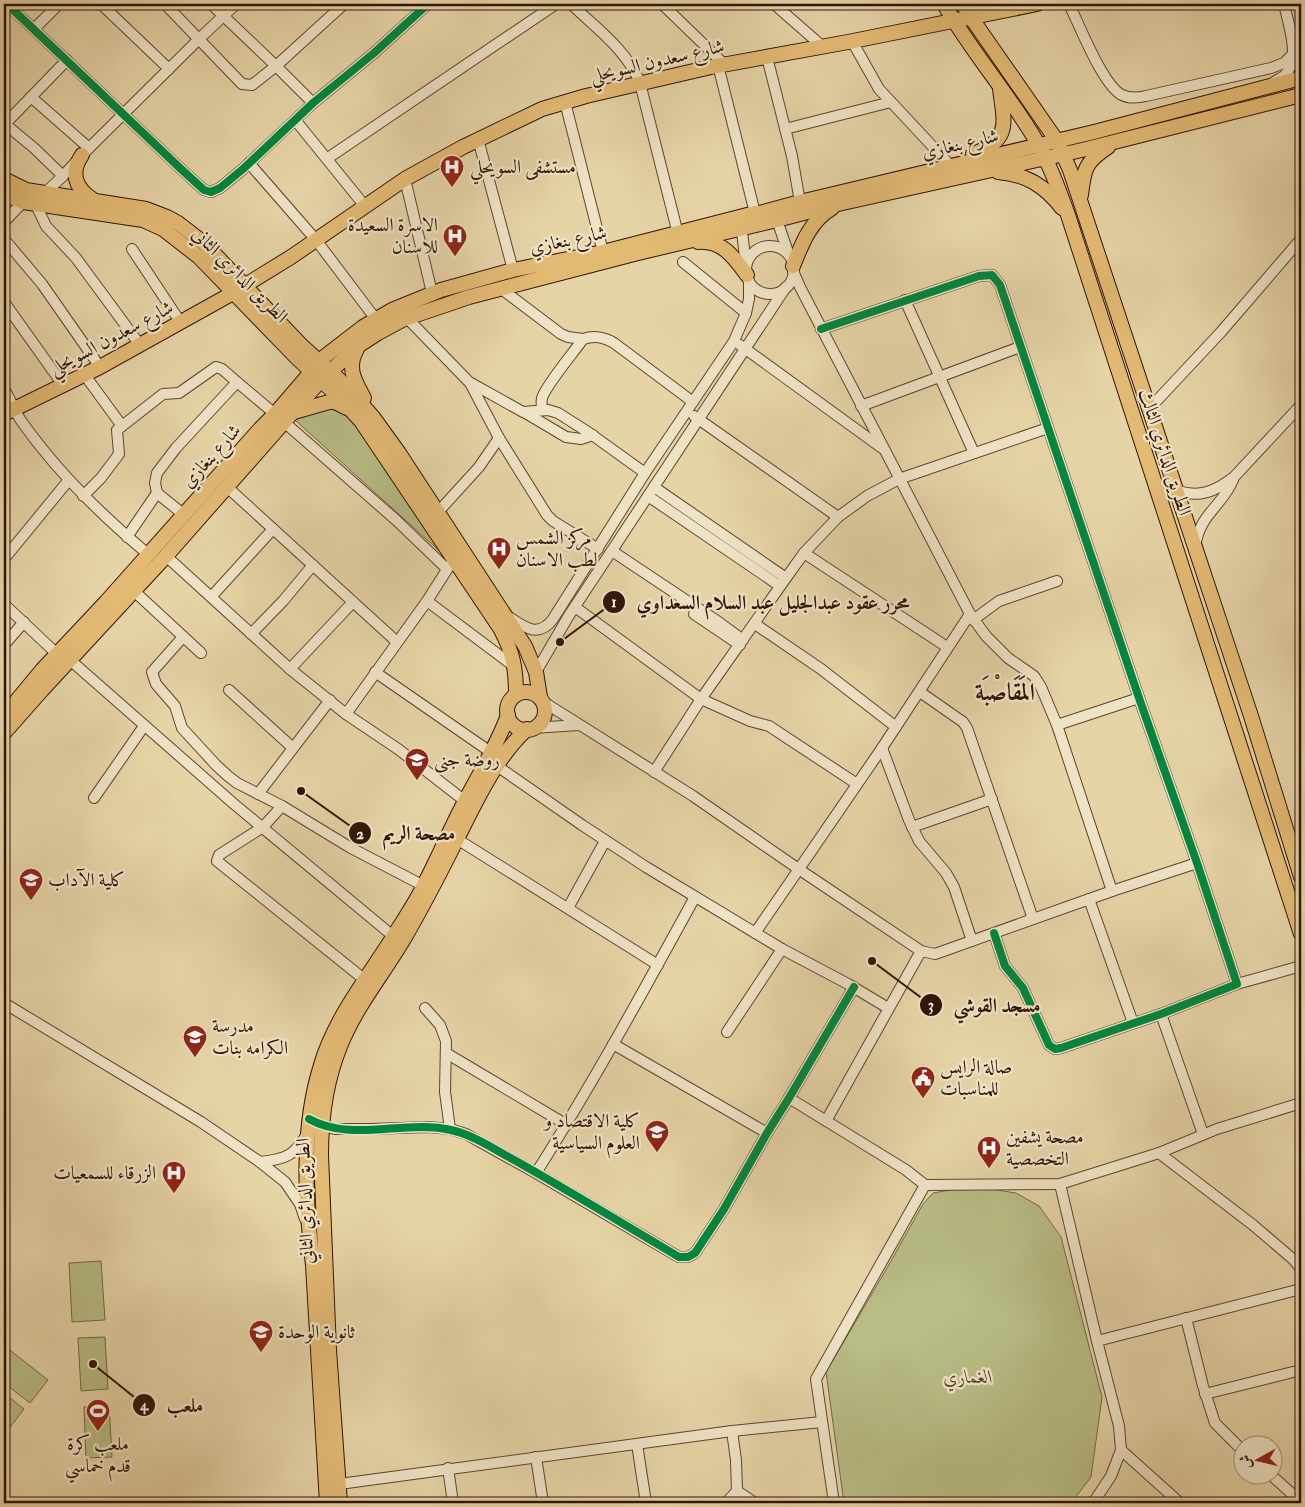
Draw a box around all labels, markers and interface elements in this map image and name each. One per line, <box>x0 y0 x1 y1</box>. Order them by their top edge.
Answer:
street label: شارع سعدون السويحلي <box>587 34 728 94</box>
street label: شارع بنغازي <box>919 124 1002 167</box>
hospital icon: مستشفى السويحلي <box>439 154 465 188</box>
place label: مستشفى السويحلي <box>470 155 576 185</box>
place label: الاسرة السعيدة للاسنان <box>348 213 438 259</box>
street label: شارع بنغازي <box>527 220 609 263</box>
street label: الطريق الدائري الثاني <box>185 222 293 330</box>
hospital icon: الاسرة السعيدة للاسنان <box>442 223 468 257</box>
street label: شارع سعدون السويحلي <box>45 295 180 386</box>
street label: الطريق الدائري الثالث <box>1130 385 1197 520</box>
street label: شارع بنغازي <box>176 419 248 495</box>
place label: مركز الشمس لطب الاسنان <box>516 526 598 572</box>
hospital icon: مركز الشمس لطب الاسنان <box>486 536 512 570</box>
callout: محرر عقود عبدالجليل عبد السلام السعداوي <box>602 584 920 619</box>
text: محرر عقود عبدالجليل عبد السلام السعداوي <box>637 590 910 620</box>
text: 1 <box>611 593 617 612</box>
district label: المَقَاصْبَة <box>975 673 1035 708</box>
school or university icon: روضة جنى <box>404 747 430 781</box>
place label: روضة جنى <box>434 748 500 773</box>
callout: مصحة الريم <box>348 816 466 851</box>
text: مصحة الريم <box>383 821 455 851</box>
text: 2 <box>356 825 364 844</box>
school or university icon: كلية الآداب <box>18 867 44 901</box>
place label: كلية الآداب <box>48 868 125 892</box>
callout: مسجد القوشي <box>918 987 1050 1022</box>
text: مسجد القوشي <box>953 993 1041 1024</box>
text: 3 <box>928 996 934 1015</box>
place label: مدرسة الكرامه بنات <box>212 1014 288 1060</box>
school or university icon: مدرسة الكرامه بنات <box>182 1024 208 1058</box>
place label: صالة الرايس للمناسبات <box>940 1055 1012 1101</box>
public building icon: صالة الرايس للمناسبات <box>910 1065 936 1099</box>
place label: كلية الاقتصاد و العلوم السياسية <box>543 1109 640 1159</box>
school or university icon: كلية الاقتصاد و العلوم السياسية <box>644 1119 670 1153</box>
place label: مصحة يشفين التخصصية <box>1006 1125 1084 1171</box>
hospital icon: مصحة يشفين التخصصية <box>976 1135 1002 1169</box>
street label: الطريق الدائري الثاني <box>291 1137 322 1264</box>
hospital icon: الزرقاء للسمعيات <box>161 1160 187 1194</box>
place label: الزرقاء للسمعيات <box>53 1161 156 1185</box>
school or university icon: ثانوية الوحدة <box>248 1319 274 1353</box>
place label: ثانوية الوحدة <box>278 1320 355 1344</box>
park label: الغماري <box>943 1365 993 1392</box>
callout: ملعب <box>132 1387 213 1422</box>
text: ملعب <box>167 1393 203 1418</box>
text: 4 <box>139 1396 149 1415</box>
sports icon: ملعب كرة قدم خماسي <box>85 1398 111 1432</box>
place label: ملعب كرة قدم خماسي <box>65 1432 131 1483</box>
north arrow <box>1232 1434 1282 1484</box>
text: ش <box>1236 1454 1255 1470</box>

